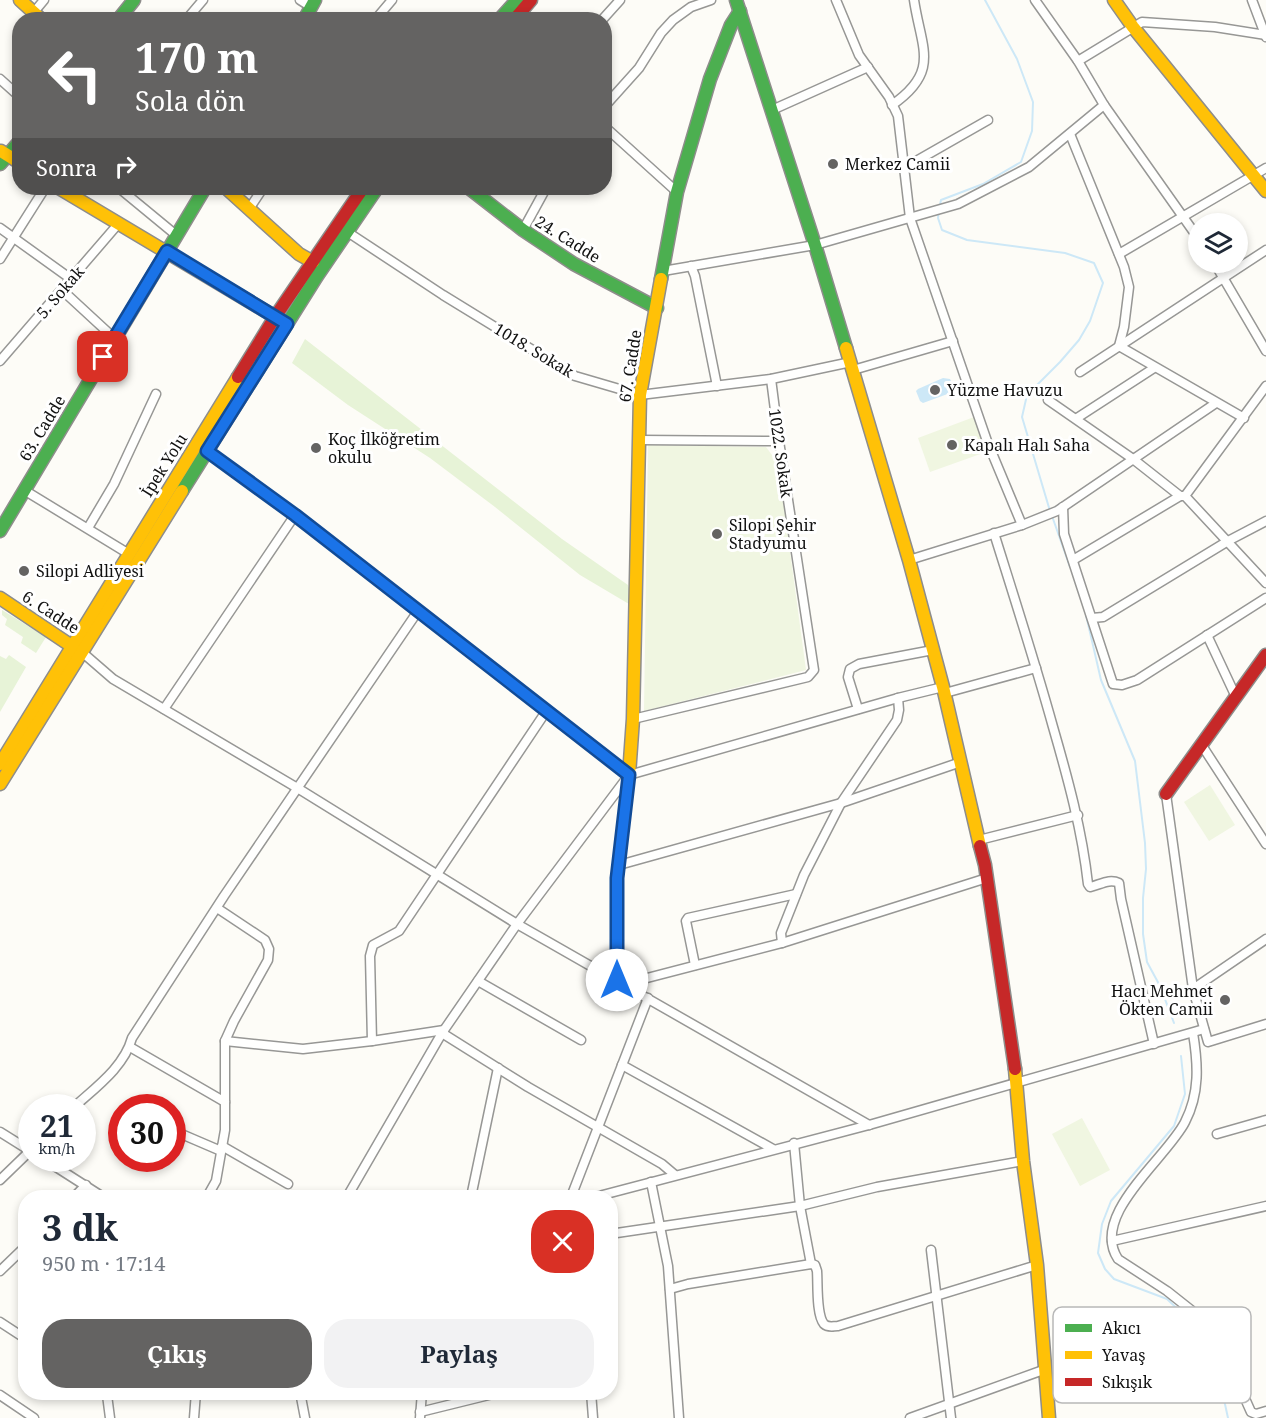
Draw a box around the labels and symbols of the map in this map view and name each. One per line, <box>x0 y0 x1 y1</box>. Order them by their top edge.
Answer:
place label: Merkez Camii <box>845 153 950 175</box>
marker: Merkez Camii <box>826 157 840 171</box>
street label: 24. Cadde <box>531 210 605 268</box>
street label: 5. Sokak <box>31 261 89 323</box>
street label: 1018. Sokak <box>490 317 579 383</box>
street label: 67. Cadde <box>613 328 647 404</box>
pin <box>77 331 128 382</box>
place label: Yüzme Havuzu <box>946 379 1063 401</box>
marker: Yüzme Havuzu <box>928 383 942 397</box>
street label: 63. Cadde <box>14 391 70 465</box>
street label: 1022. Sokak <box>764 407 798 500</box>
place label: Koç İlköğretim okulu <box>328 428 440 468</box>
street label: İpek Yolu <box>136 429 192 501</box>
place label: Kapalı Halı Saha <box>964 434 1090 456</box>
marker: Kapalı Halı Saha <box>945 438 959 452</box>
marker: Koç İlköğretim okulu <box>309 441 323 455</box>
place label: Silopi Şehir Stadyumu <box>729 514 817 554</box>
marker: Silopi Şehir Stadyumu <box>710 527 724 541</box>
place label: Silopi Adliyesi <box>36 560 144 582</box>
marker: Silopi Adliyesi <box>17 564 31 578</box>
street label: 6. Cadde <box>18 585 84 639</box>
position arrow <box>585 948 649 1012</box>
place label: Hacı Mehmet Ökten Camii <box>1111 980 1213 1020</box>
marker: Hacı Mehmet Ökten Camii <box>1218 993 1232 1007</box>
speed limit sign: 30 <box>108 1094 186 1172</box>
legend <box>1053 1307 1251 1403</box>
text: Akıcı <box>1102 1317 1141 1339</box>
text: Yavaş <box>1101 1344 1146 1366</box>
text: Sıkışık <box>1102 1371 1153 1393</box>

